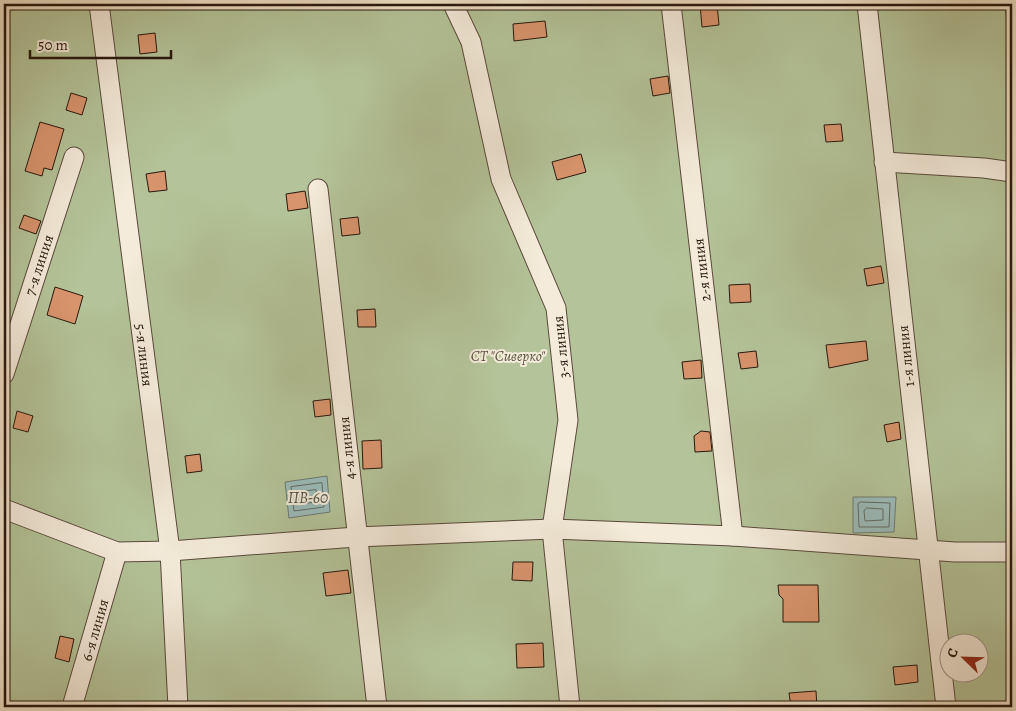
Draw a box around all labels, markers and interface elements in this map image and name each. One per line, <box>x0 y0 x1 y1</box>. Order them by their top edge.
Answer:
scale bar <box>30 28 171 60</box>
text: 50 m <box>38 35 68 55</box>
street label: 7-я линия <box>20 232 58 298</box>
street label: 2-я линия <box>688 237 716 303</box>
street label: 3-я линия <box>548 315 574 379</box>
street label: 5-я линия <box>130 322 158 388</box>
street label: 1-я линия <box>893 324 919 388</box>
park label: СТ "Сиверко" <box>471 346 546 366</box>
street label: 4-я линия <box>334 415 360 481</box>
water label: ПВ-60 <box>288 487 328 509</box>
street label: 6-я линия <box>77 597 113 663</box>
north arrow <box>938 634 988 684</box>
text: С <box>942 645 963 661</box>

